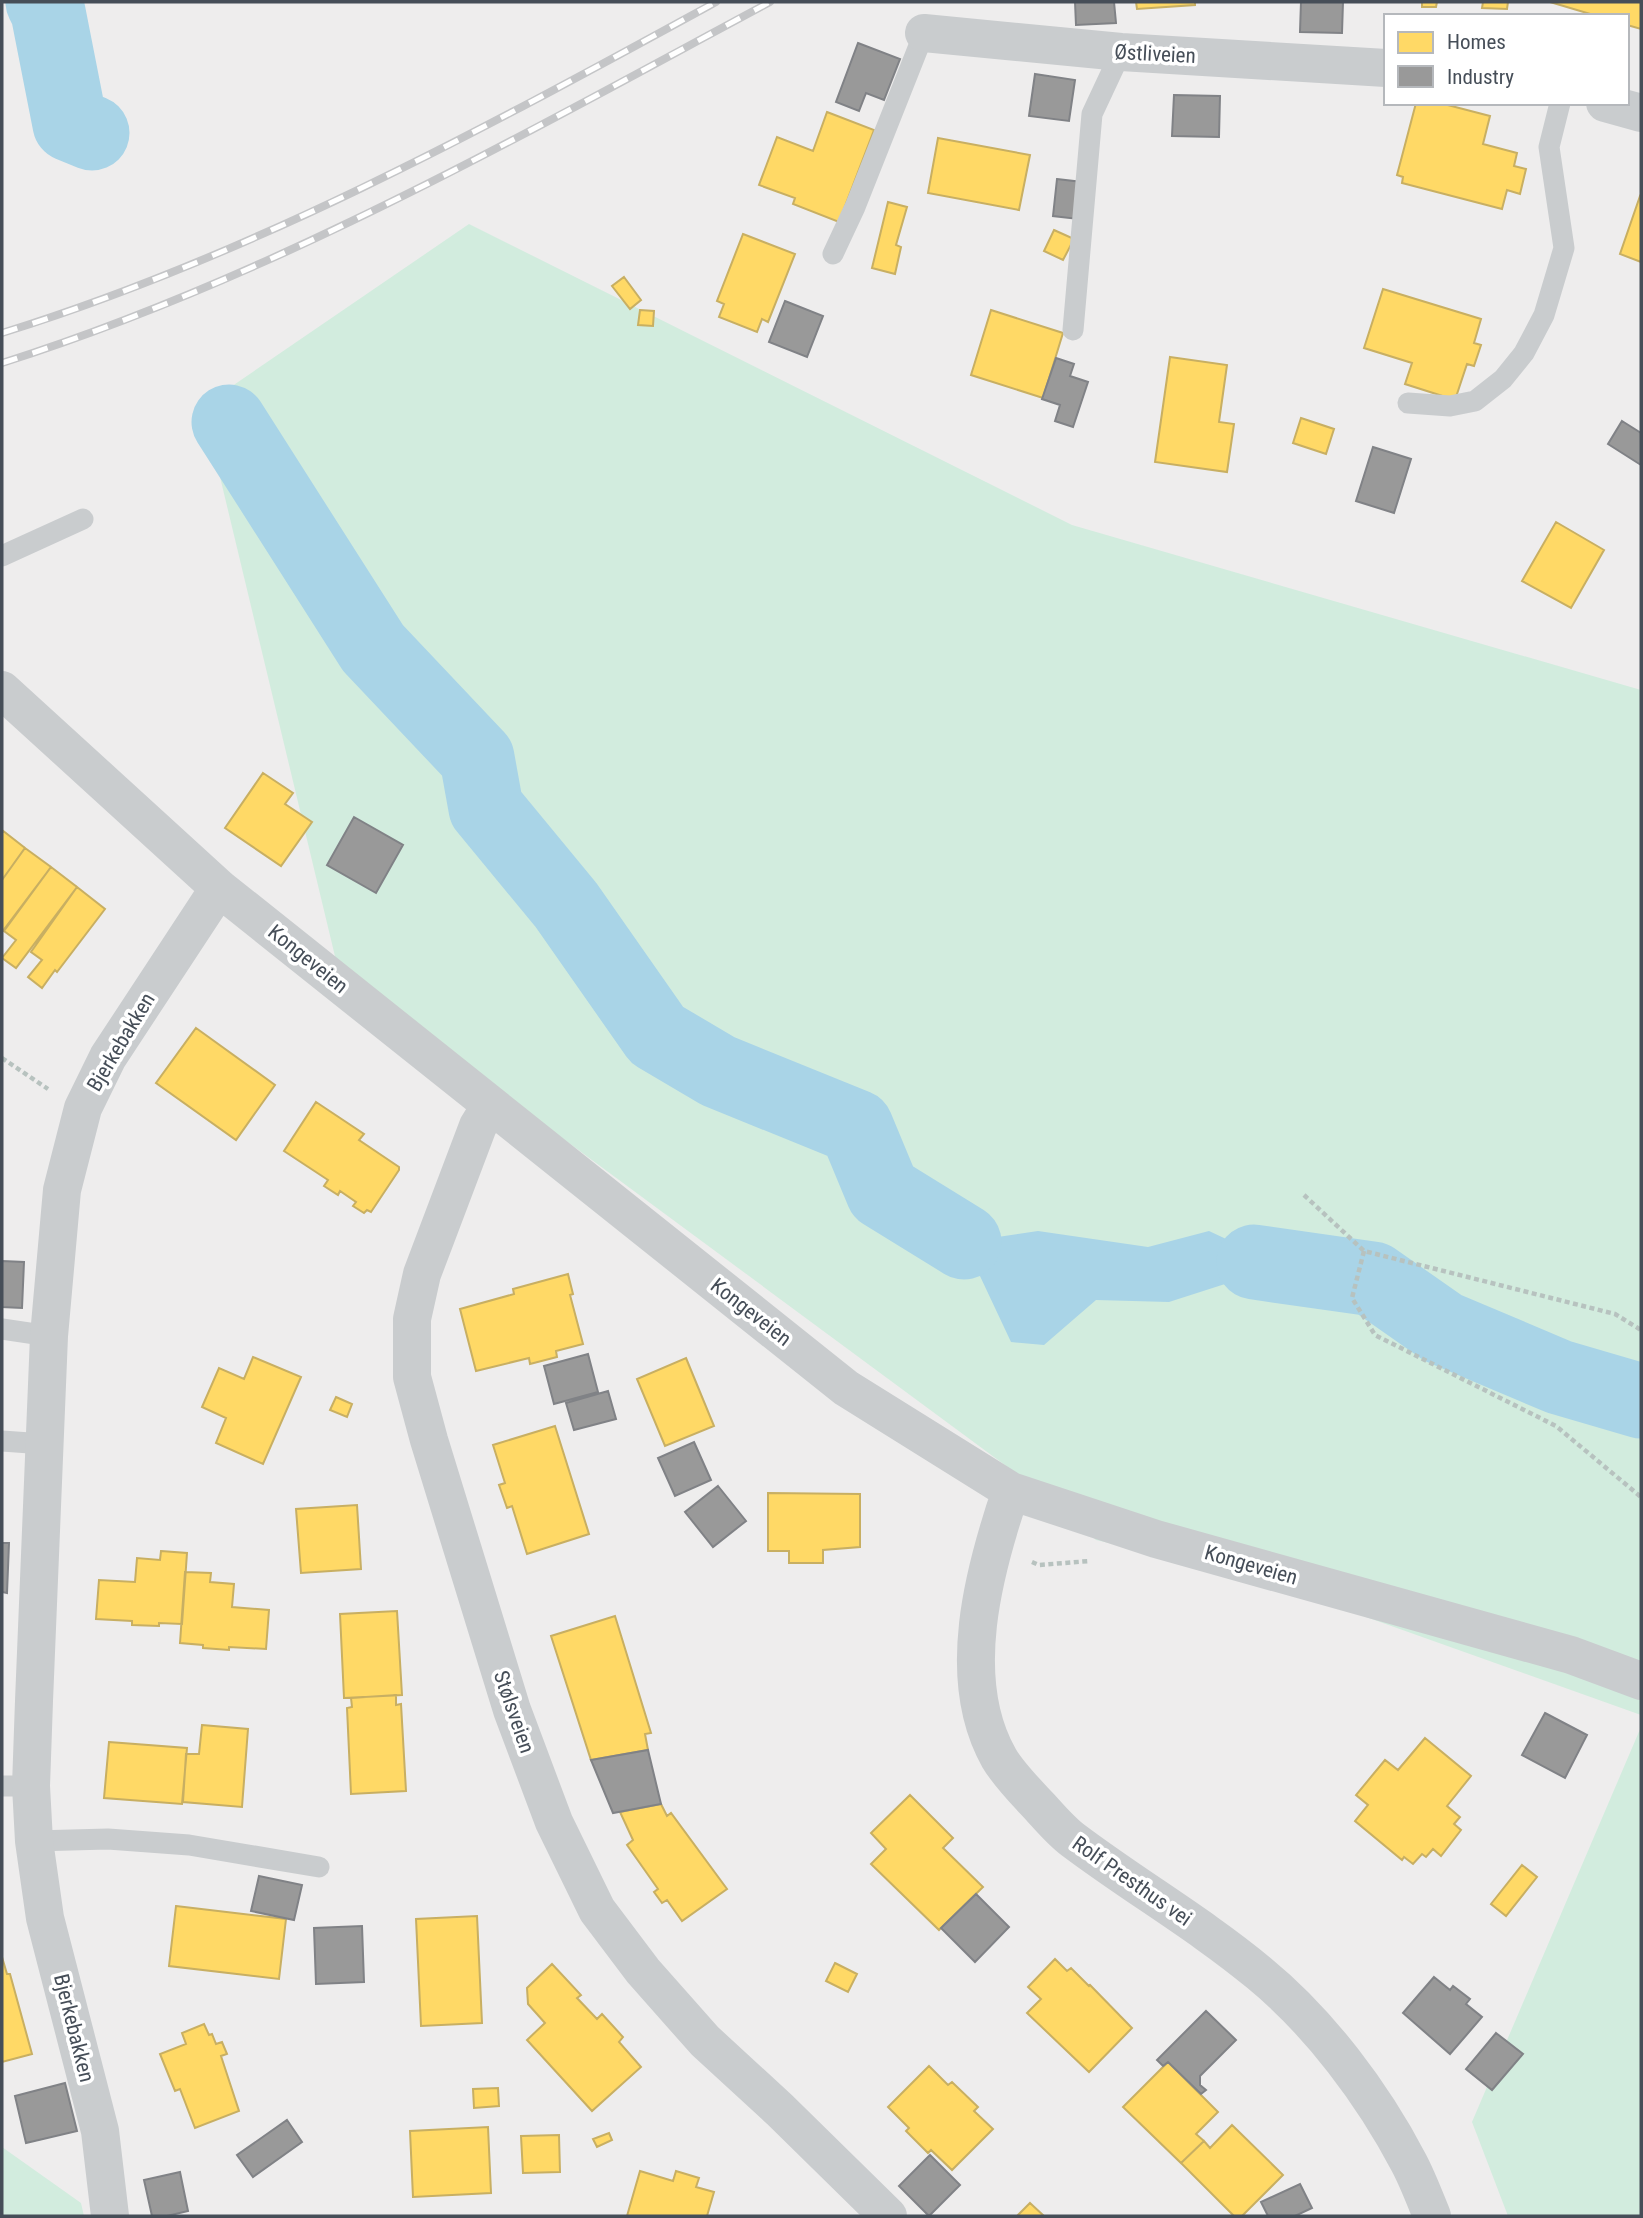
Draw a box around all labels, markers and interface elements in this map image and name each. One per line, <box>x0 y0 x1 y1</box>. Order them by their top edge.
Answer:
legend <box>1384 14 1629 105</box>
text: Homes <box>1447 30 1506 54</box>
street label: Østliveien <box>1114 40 1196 68</box>
text: Industry <box>1447 65 1514 89</box>
street label: Kongeveien <box>263 920 353 998</box>
street label: Bjerkebakken <box>82 988 160 1096</box>
street label: Kongeveien <box>706 1273 796 1351</box>
street label: Kongeveien <box>1202 1540 1300 1590</box>
street label: Stølsveien <box>489 1668 539 1756</box>
street label: Rolf Presthus vei <box>1068 1831 1196 1931</box>
street label: Bjerkebakken <box>49 1971 99 2085</box>

